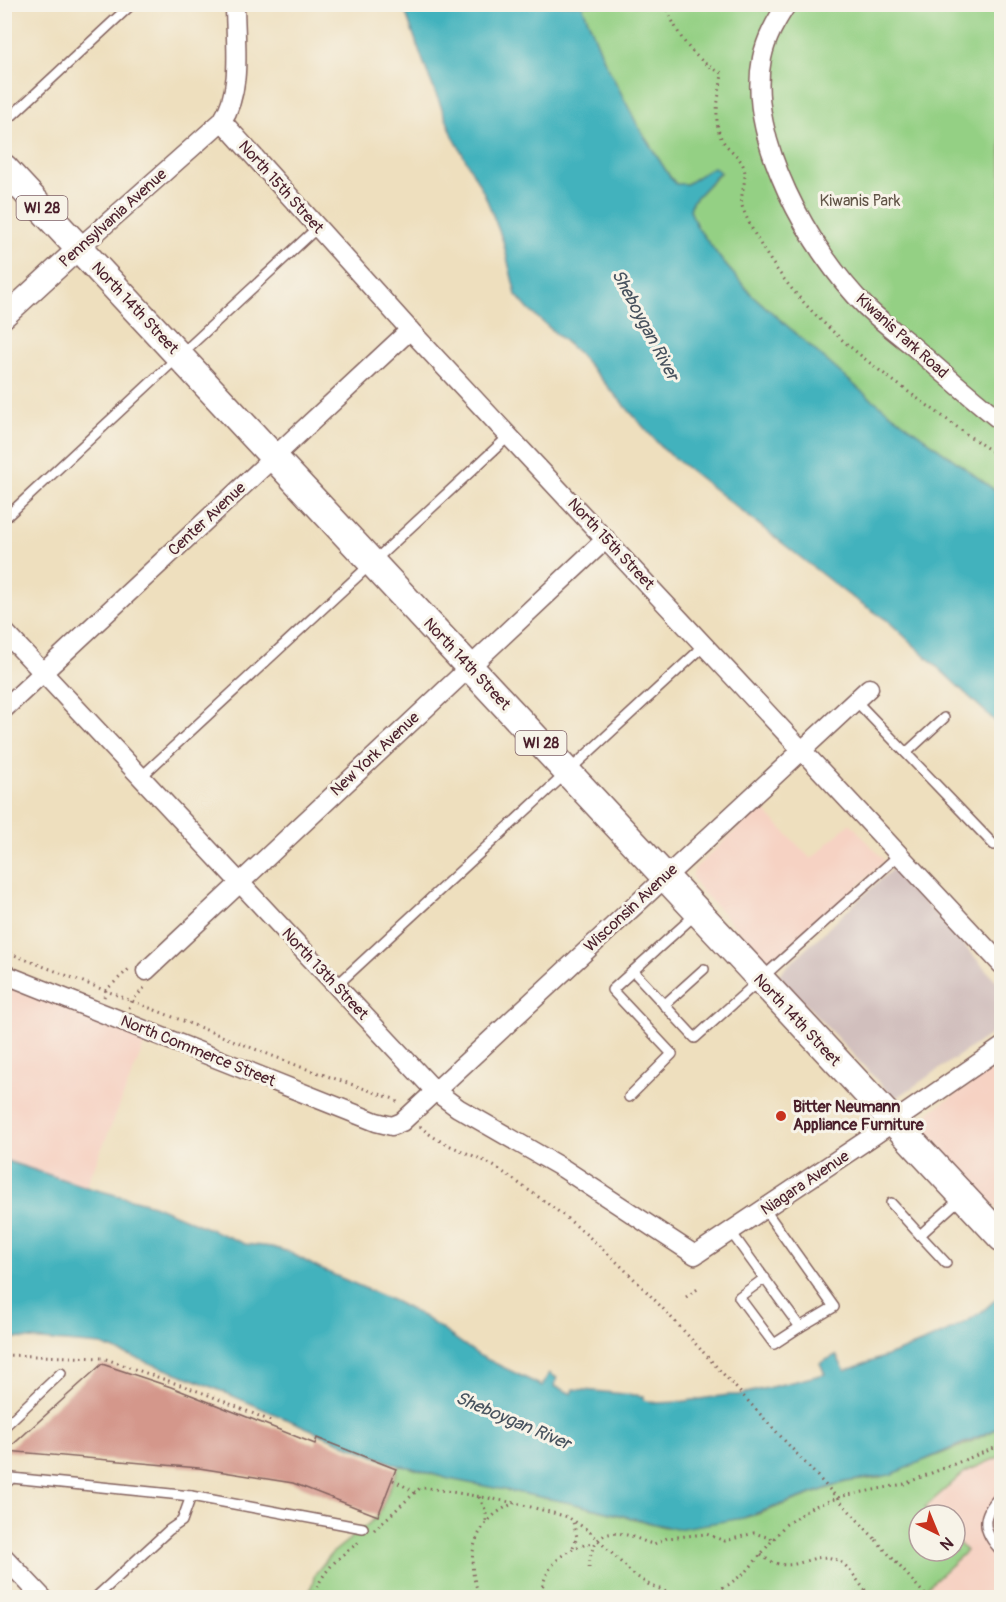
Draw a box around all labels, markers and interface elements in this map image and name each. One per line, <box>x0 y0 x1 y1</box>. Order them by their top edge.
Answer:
street label: North 15th Street <box>234 136 328 238</box>
street label: Pennsylvania Avenue <box>55 164 171 272</box>
park label: Kiwanis Park <box>820 191 901 211</box>
road number: WI 28 <box>16 196 68 220</box>
street label: North 14th Street <box>87 258 183 359</box>
water label: Sheboygan River <box>606 265 685 387</box>
street label: Kiwanis Park Road <box>852 289 952 383</box>
street label: Center Avenue <box>164 478 250 560</box>
street label: North 15th Street <box>563 494 659 594</box>
street label: North 14th Street <box>419 614 515 715</box>
street label: New York Avenue <box>326 708 424 800</box>
road number: WI 28 <box>516 731 566 755</box>
street label: Wisconsin Avenue <box>580 860 682 956</box>
street label: North 13th Street <box>277 924 373 1025</box>
street label: North 14th Street <box>749 970 845 1071</box>
street label: North Commerce Street <box>118 1011 279 1091</box>
place label: Bitter Neumann Appliance Furniture <box>793 1097 925 1135</box>
marker: Bitter Neumann Appliance Furniture <box>774 1109 788 1123</box>
street label: Niagara Avenue <box>757 1146 853 1220</box>
water label: Sheboygan River <box>452 1386 576 1457</box>
north arrow <box>907 1503 967 1563</box>
text: N <box>936 1532 957 1554</box>

